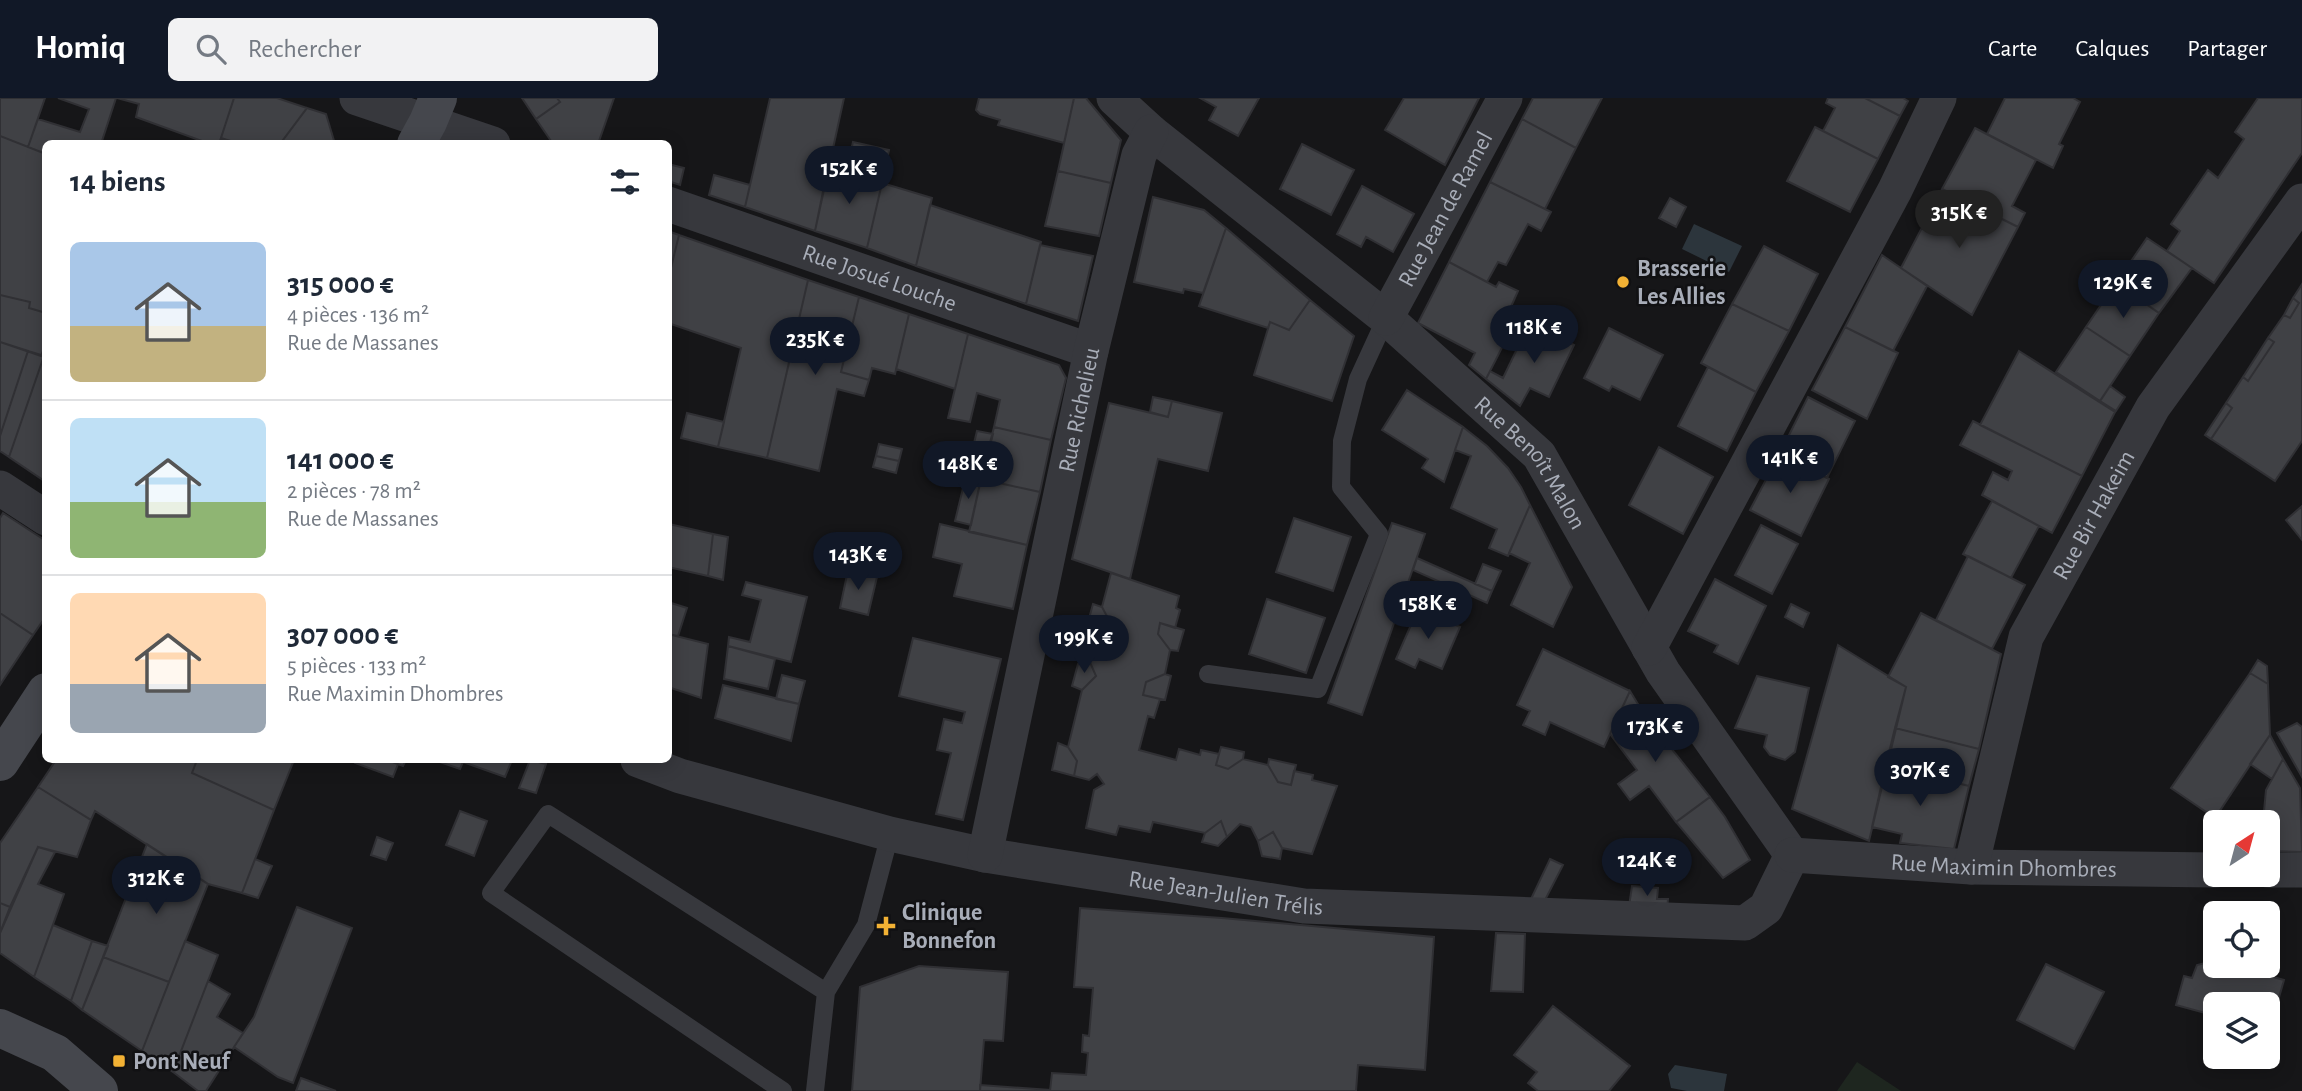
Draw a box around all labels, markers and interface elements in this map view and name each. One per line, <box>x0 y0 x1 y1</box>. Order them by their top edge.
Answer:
search box <box>168 18 658 81</box>
icon: search <box>192 30 230 68</box>
text: Homiq <box>35 32 126 65</box>
text: Rechercher <box>248 36 361 62</box>
text: Carte <box>1988 37 2037 61</box>
text: Calques <box>2075 37 2149 61</box>
text: Partager <box>2187 37 2267 61</box>
street label: Rue Jean de Ramel <box>1394 128 1498 291</box>
pin: 152K € <box>792 146 906 206</box>
text: 152K € <box>821 157 877 180</box>
icon: filters <box>606 163 644 201</box>
text: 14 biens <box>70 167 166 197</box>
pin: 315K € <box>1902 190 2016 250</box>
text: 315K € <box>1931 201 1987 224</box>
street label: Rue Josué Louche <box>799 241 959 316</box>
place label: Brasserie Les Allies <box>1637 257 1726 309</box>
pin: 129K € <box>2066 260 2180 320</box>
text: 315 000 € <box>287 269 394 299</box>
icon: home <box>126 270 210 354</box>
text: 129K € <box>2094 271 2152 294</box>
marker: Brasserie Les Allies <box>1615 274 1631 290</box>
text: 4 pièces · 136 m² <box>287 304 429 327</box>
pin: 118K € <box>1477 306 1591 365</box>
text: 118K € <box>1506 316 1562 339</box>
pin: 235K € <box>758 317 872 377</box>
text: 235K € <box>786 328 844 351</box>
text: Rue de Massanes <box>287 332 439 355</box>
street label: Rue Richelieu <box>1055 345 1104 475</box>
street label: Rue Benoît Malon <box>1469 392 1590 534</box>
pin: 141K € <box>1733 436 1847 495</box>
pin: 148K € <box>911 442 1025 501</box>
text: 141 000 € <box>287 445 394 475</box>
icon: home <box>126 446 210 530</box>
text: 141K € <box>1762 446 1818 469</box>
street label: Rue Bir Hakeim <box>2049 446 2140 584</box>
text: 148K € <box>939 452 997 475</box>
text: 2 pièces · 78 m² <box>287 480 421 503</box>
text: Rue de Massanes <box>287 508 439 531</box>
pin: 143K € <box>801 532 915 592</box>
text: 143K € <box>829 543 887 566</box>
pin: 158K € <box>1371 582 1485 641</box>
text: 158K € <box>1399 592 1457 615</box>
pin: 199K € <box>1027 616 1141 675</box>
text: 307 000 € <box>287 620 398 650</box>
icon: home <box>126 621 210 705</box>
text: 199K € <box>1055 626 1113 649</box>
text: 5 pièces · 133 m² <box>287 655 426 678</box>
text: Rue Maximin Dhombres <box>287 683 504 706</box>
pin: 173K € <box>1598 704 1712 764</box>
text: 173K € <box>1627 715 1683 738</box>
pin: 307K € <box>1863 748 1977 808</box>
text: 307K € <box>1890 759 1950 782</box>
north arrow <box>2203 810 2280 887</box>
map controls <box>2203 810 2280 1069</box>
pin: 124K € <box>1590 838 1704 898</box>
text: 124K € <box>1618 849 1676 872</box>
street label: Rue Maximin Dhombres <box>1890 851 2117 882</box>
pin: 312K € <box>99 856 213 916</box>
text: 312K € <box>128 867 184 890</box>
street label: Rue Jean-Julien Trélis <box>1127 867 1323 920</box>
place label: Clinique Bonnefon <box>902 901 996 953</box>
button: locate <box>2203 901 2280 978</box>
marker: Clinique Bonnefon <box>876 916 896 936</box>
button: layers <box>2203 992 2280 1069</box>
place label: Pont Neuf <box>133 1050 231 1074</box>
marker: Pont Neuf <box>111 1053 127 1069</box>

